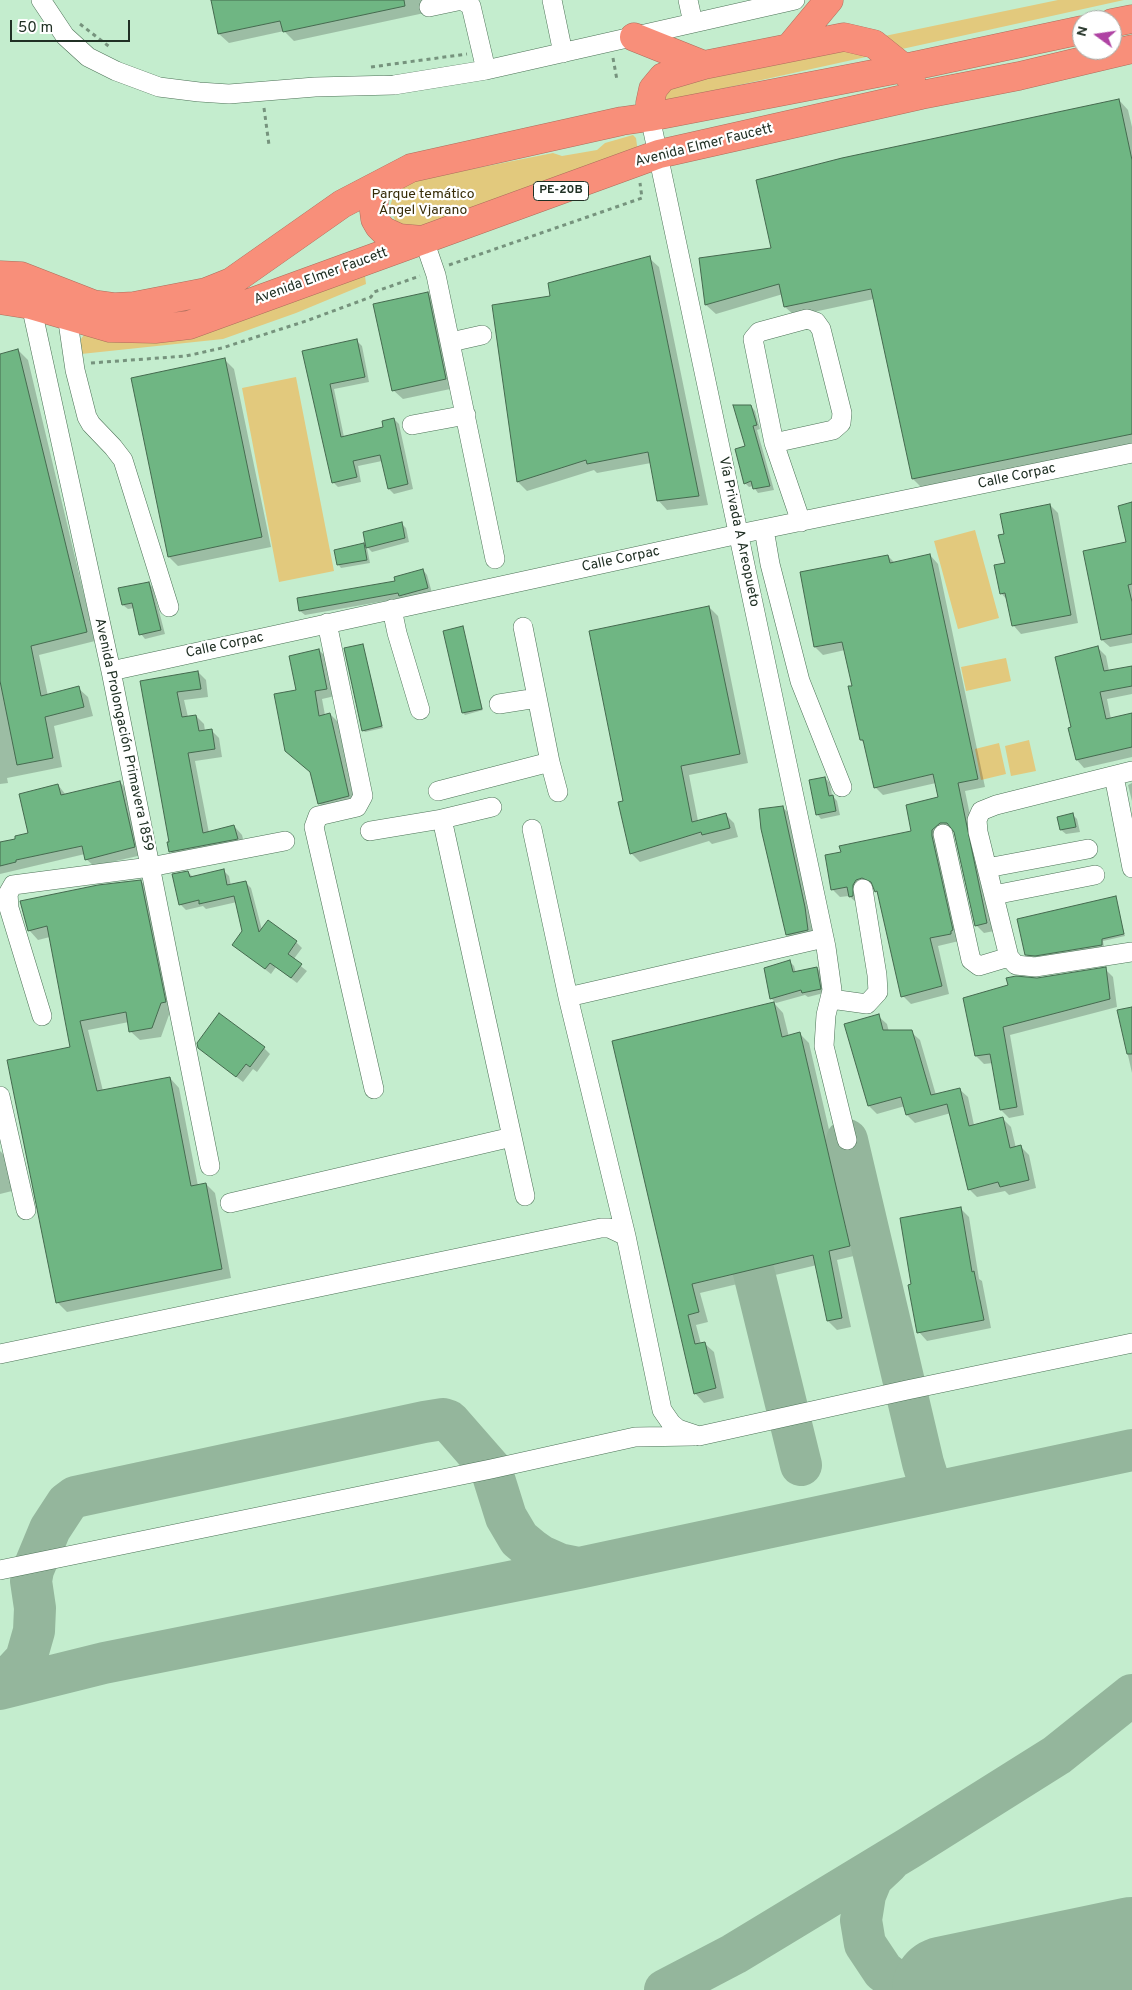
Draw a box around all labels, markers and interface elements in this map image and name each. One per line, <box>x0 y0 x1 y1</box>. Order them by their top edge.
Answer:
scale bar <box>12 10 132 42</box>
north arrow <box>1072 10 1122 60</box>
text: 50 m <box>18 19 53 38</box>
text: N <box>1073 25 1092 38</box>
street label: Avenida Elmer Faucett <box>634 121 774 171</box>
road number: PE-20B <box>534 182 588 200</box>
park label: Parque temático Ángel Vjarano <box>371 187 475 220</box>
street label: Avenida Elmer Faucett <box>252 245 390 309</box>
street label: Vía Privada A Areopueto <box>714 455 762 609</box>
street label: Calle Corpac <box>976 461 1058 493</box>
street label: Calle Corpac <box>580 544 662 576</box>
street label: Avenida Prolongación Primavera 1859 <box>90 617 156 853</box>
street label: Calle Corpac <box>184 630 266 662</box>

